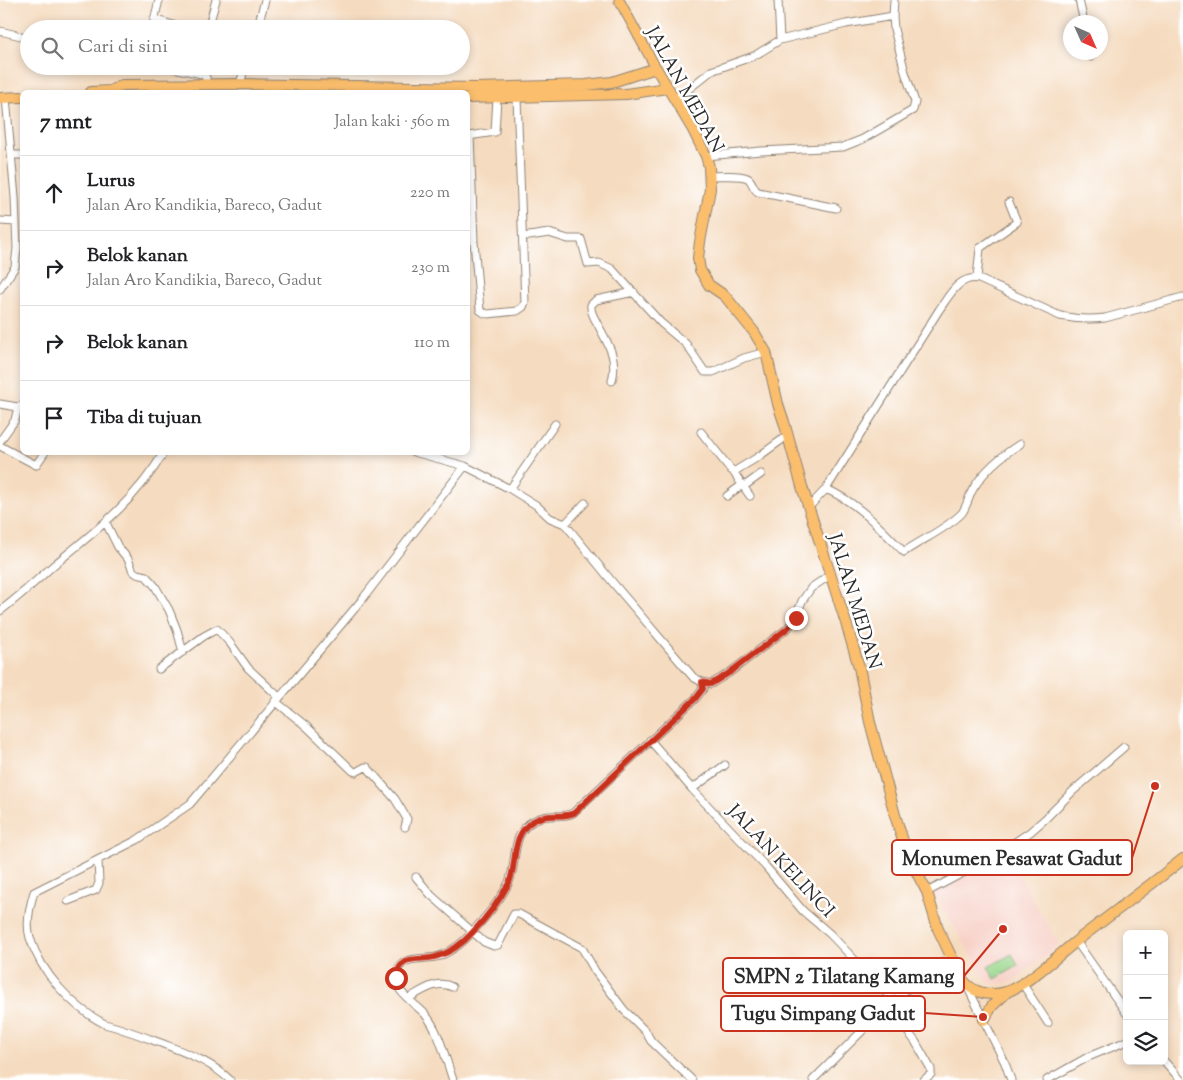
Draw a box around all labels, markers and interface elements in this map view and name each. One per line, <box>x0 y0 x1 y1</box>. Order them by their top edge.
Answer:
north arrow <box>1063 15 1108 60</box>
search box <box>20 20 470 75</box>
street label: JALAN MEDAN <box>637 21 730 158</box>
icon: search <box>38 34 66 62</box>
text: Cari di sini <box>78 34 168 61</box>
text: 7 mnt <box>40 108 92 138</box>
text: Jalan kaki · 560 m <box>335 111 450 134</box>
text: Lurus <box>87 168 135 195</box>
icon: ahead <box>40 179 68 207</box>
text: 220 m <box>410 182 450 205</box>
text: Jalan Aro Kandikia, Bareco, Gadut <box>87 195 322 218</box>
text: Belok kanan <box>87 243 188 270</box>
icon: right <box>40 254 68 282</box>
text: 230 m <box>411 257 450 280</box>
text: Jalan Aro Kandikia, Bareco, Gadut <box>87 270 322 293</box>
icon: right <box>40 329 68 357</box>
text: Belok kanan <box>87 330 188 357</box>
text: 110 m <box>414 332 450 355</box>
icon: arrive <box>40 404 68 432</box>
text: Tiba di tujuan <box>87 405 202 432</box>
street label: JALAN MEDAN <box>820 530 887 673</box>
route end <box>785 607 808 630</box>
street label: JALAN KELINCI <box>720 798 840 925</box>
callout: Monumen Pesawat Gadut <box>892 840 1132 875</box>
text: Monumen Pesawat Gadut <box>902 846 1122 875</box>
map controls <box>1123 930 1168 1065</box>
button: + <box>1123 930 1168 975</box>
callout: SMPN 2 Tilatang Kamang <box>723 958 964 993</box>
text: SMPN 2 Tilatang Kamang <box>734 964 955 993</box>
route start <box>385 967 408 990</box>
button: − <box>1123 975 1168 1020</box>
callout: Tugu Simpang Gadut <box>721 996 925 1031</box>
text: Tugu Simpang Gadut <box>731 1001 915 1030</box>
button: layers <box>1123 1020 1168 1065</box>

